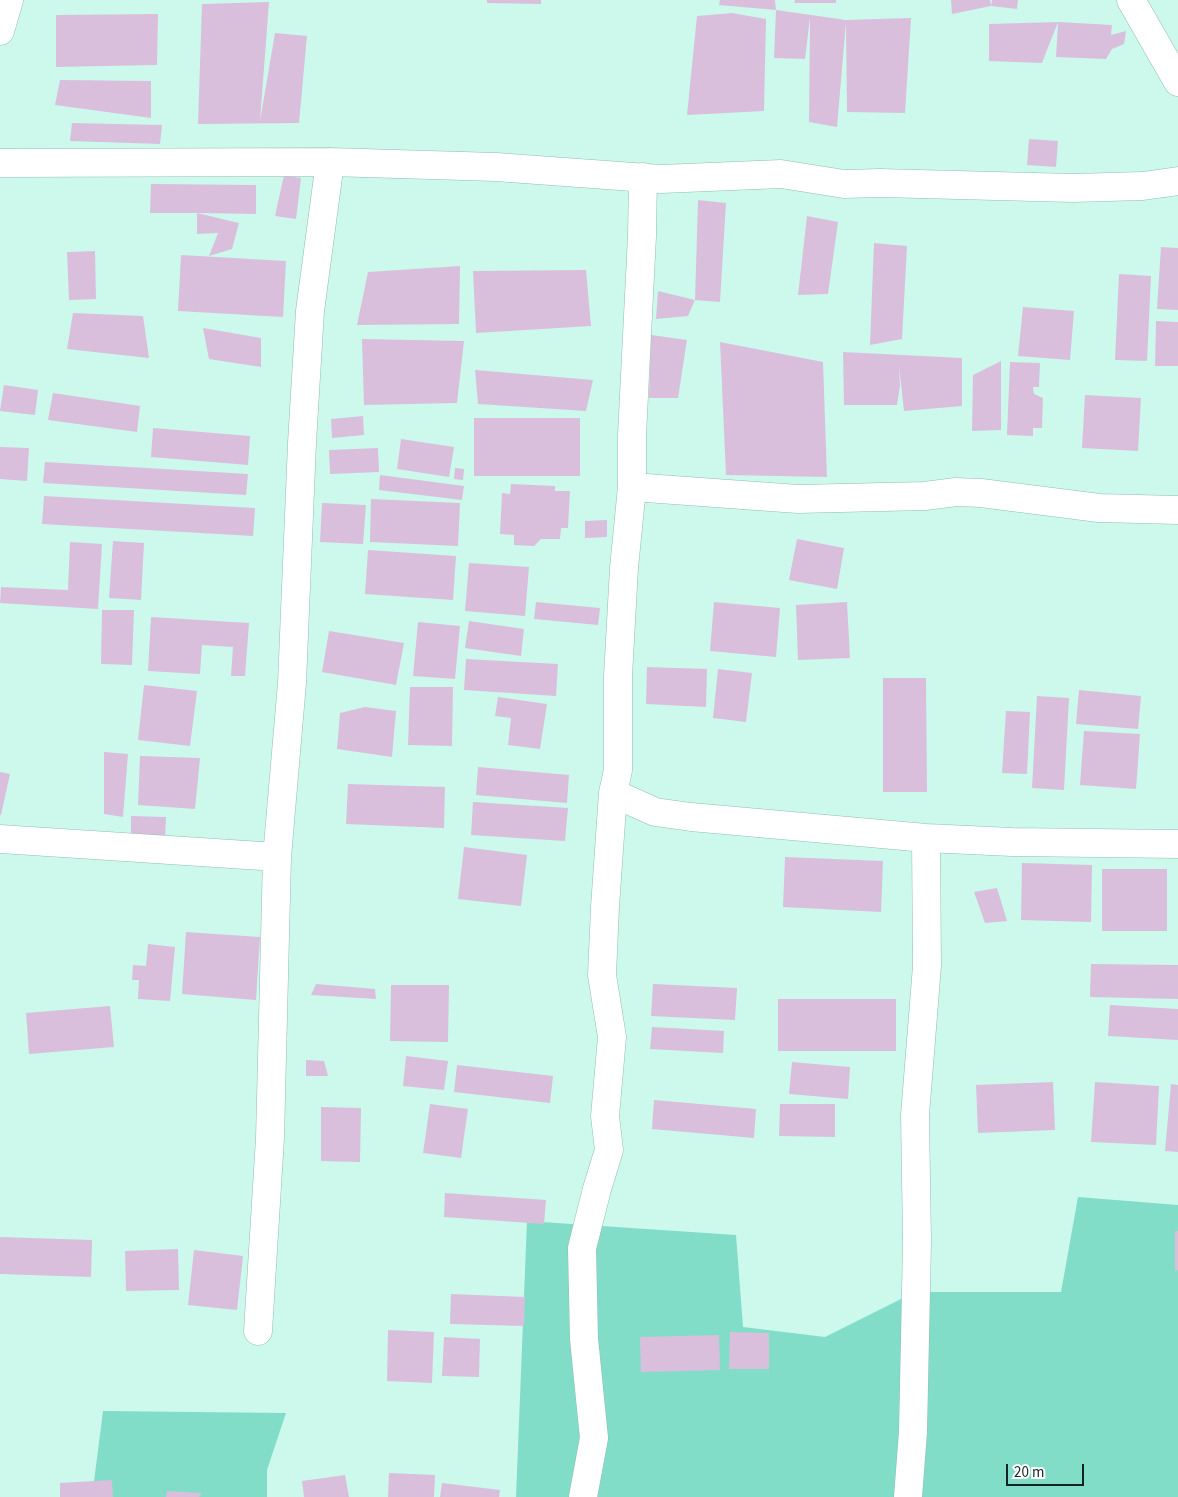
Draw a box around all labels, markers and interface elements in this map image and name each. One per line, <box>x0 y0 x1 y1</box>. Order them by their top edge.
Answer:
scale bar <box>1008 1454 1086 1486</box>
text: 20 m <box>1014 1462 1044 1483</box>

